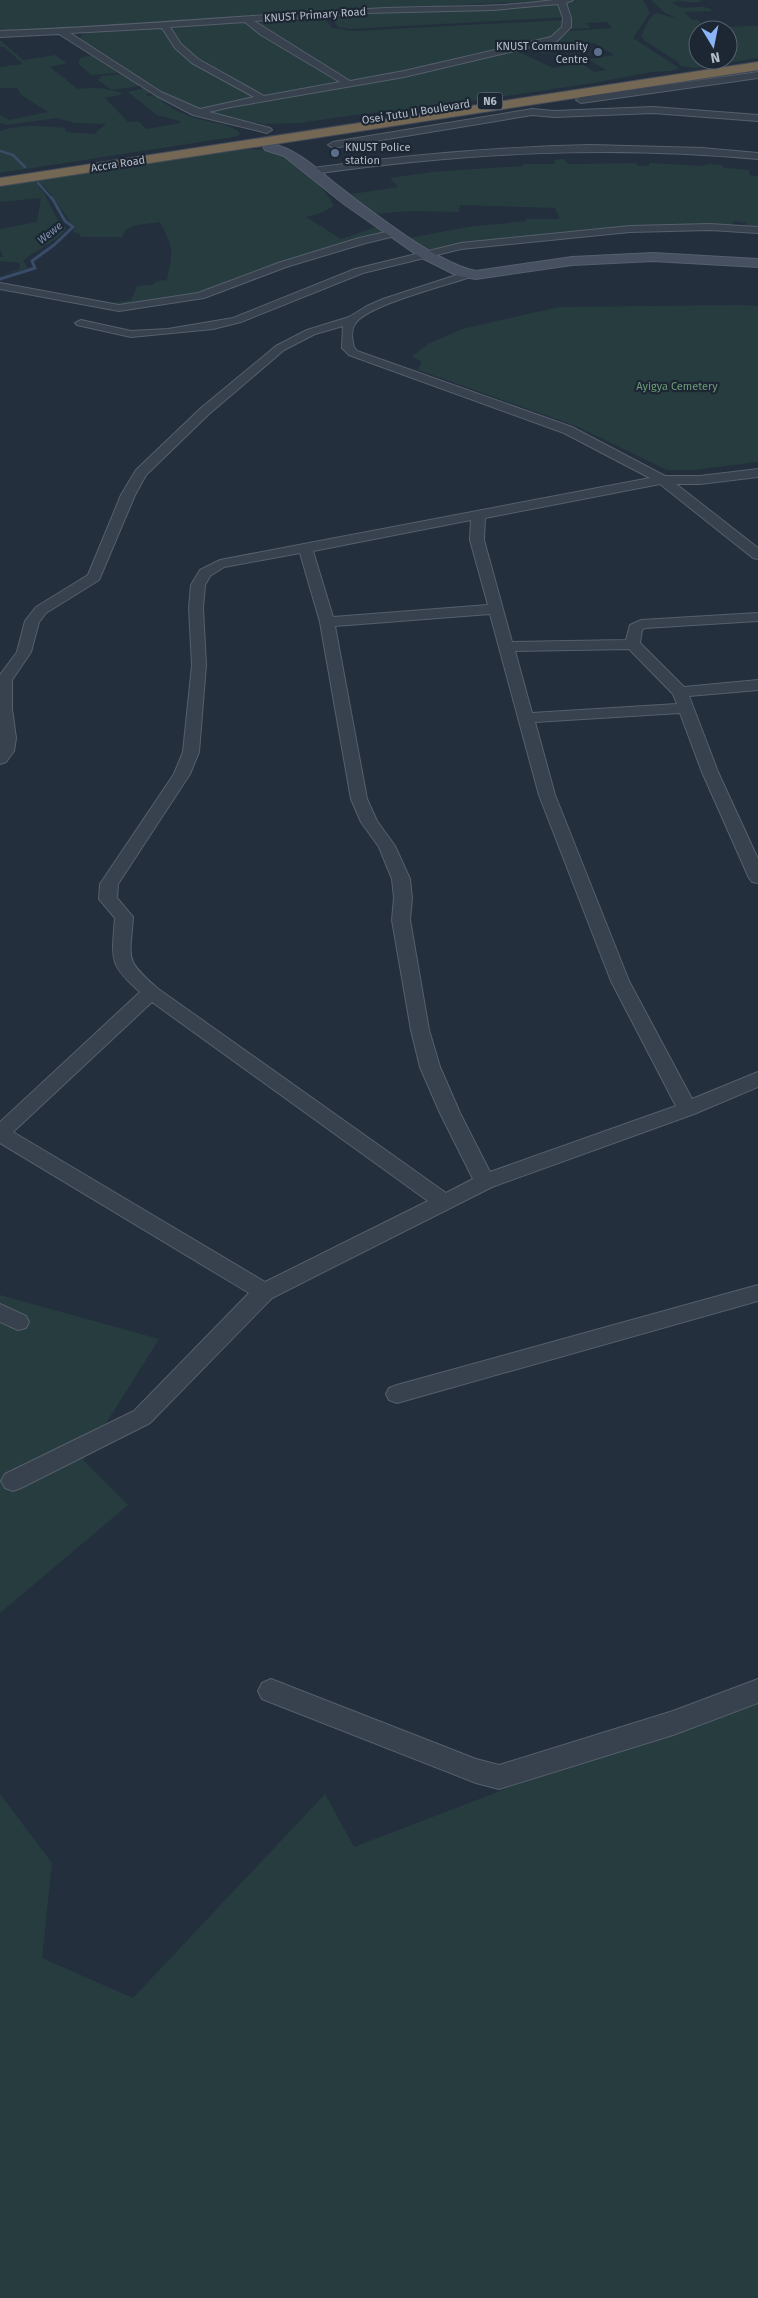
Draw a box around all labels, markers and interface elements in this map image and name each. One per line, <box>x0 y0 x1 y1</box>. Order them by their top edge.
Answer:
street label: KNUST Primary Road <box>263 5 367 25</box>
north arrow <box>688 20 738 70</box>
place label: KNUST Community Centre <box>496 40 589 66</box>
marker: KNUST Community Centre <box>592 46 604 58</box>
text: N <box>709 48 721 66</box>
road number: N6 <box>478 92 502 110</box>
street label: Osei Tutu II Boulevard <box>361 97 471 127</box>
place label: KNUST Police station <box>345 141 410 167</box>
marker: KNUST Police station <box>329 147 341 159</box>
street label: Accra Road <box>90 153 146 175</box>
water label: Wewe <box>35 219 65 247</box>
park label: Ayigya Cemetery <box>636 380 718 393</box>

